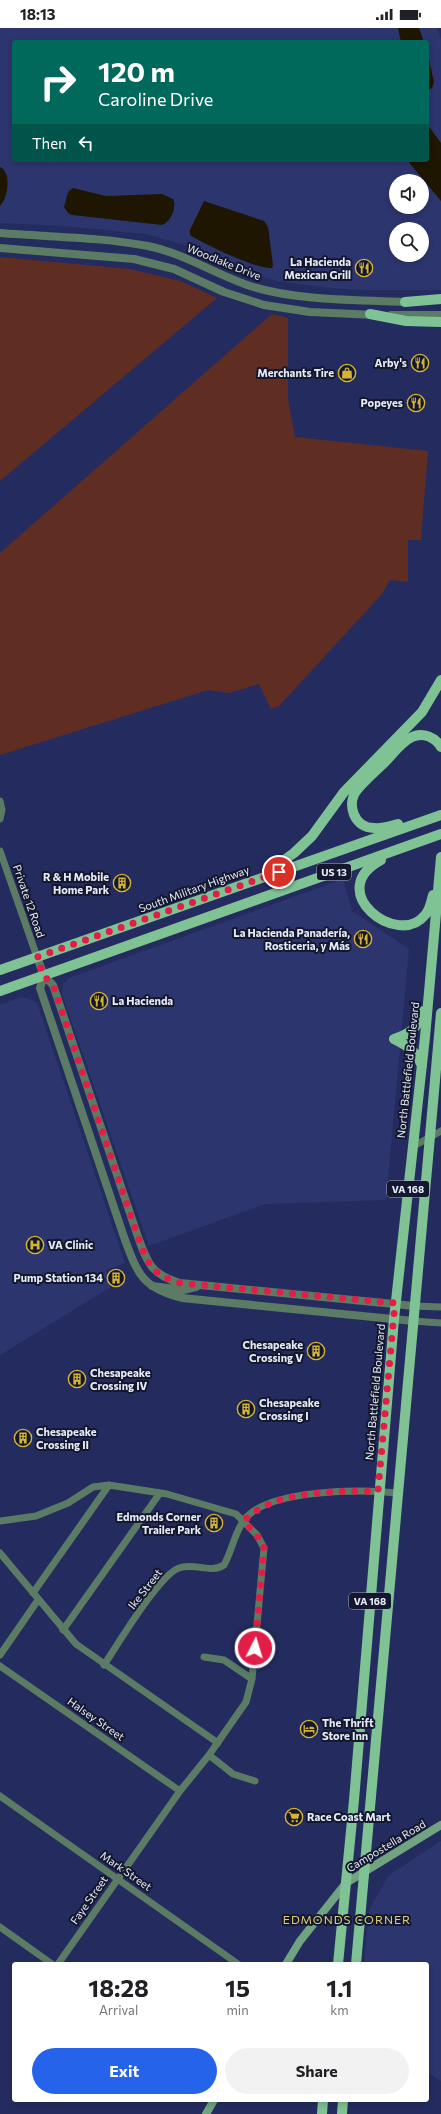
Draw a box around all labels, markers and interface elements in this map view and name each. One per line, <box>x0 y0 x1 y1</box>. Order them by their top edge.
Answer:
text: 18:13 <box>20 5 56 23</box>
text: 120 m <box>98 54 175 88</box>
icon: right <box>32 56 84 108</box>
text: Caroline Drive <box>98 88 213 110</box>
icon: left <box>75 132 97 154</box>
text: Then <box>32 134 67 152</box>
map controls <box>389 174 429 262</box>
button: sound <box>389 174 429 214</box>
button: search <box>389 222 429 262</box>
street label: Woodlake Drive <box>185 241 263 282</box>
place label: La Hacienda Mexican Grill <box>284 255 351 281</box>
restaurant icon: La Hacienda Mexican Grill <box>354 258 374 278</box>
restaurant icon: Arby's <box>410 353 430 373</box>
place label: Arby's <box>375 356 407 369</box>
shop icon: Merchants Tire <box>337 363 357 383</box>
place label: Merchants Tire <box>257 366 334 379</box>
restaurant icon: Popeyes <box>406 393 426 413</box>
place label: Popeyes <box>361 396 403 409</box>
pin <box>262 855 296 889</box>
icon: arrive <box>268 861 290 883</box>
street label: South Military Highway <box>137 862 251 915</box>
street label: Private 12 Road <box>11 863 48 939</box>
road number: US 13 <box>317 864 351 880</box>
place label: R & H Mobile Home Park <box>43 870 110 896</box>
building icon: R & H Mobile Home Park <box>112 873 132 893</box>
place label: La Hacienda Panadería, Rosticeria, y Más <box>233 926 350 952</box>
restaurant icon: La Hacienda Panadería, Rosticeria, y Más <box>353 929 373 949</box>
restaurant icon: La Hacienda <box>89 991 109 1011</box>
place label: La Hacienda <box>112 994 173 1007</box>
street label: North Battlefield Boulevard <box>394 1001 421 1139</box>
road number: VA 168 <box>387 1181 429 1197</box>
hospital icon: VA Clinic <box>25 1235 45 1255</box>
place label: VA Clinic <box>48 1238 93 1251</box>
building icon: Pump Station 134 <box>106 1268 126 1288</box>
place label: Pump Station 134 <box>14 1271 103 1284</box>
street label: North Battlefield Boulevard <box>362 1323 387 1461</box>
place label: Chesapeake Crossing V <box>242 1338 303 1364</box>
building icon: Chesapeake Crossing V <box>306 1341 326 1361</box>
place label: Chesapeake Crossing IV <box>90 1366 151 1392</box>
building icon: Chesapeake Crossing IV <box>67 1369 87 1389</box>
place label: Chesapeake Crossing I <box>259 1396 320 1422</box>
building icon: Chesapeake Crossing I <box>236 1399 256 1419</box>
place label: Chesapeake Crossing II <box>36 1425 97 1451</box>
building icon: Chesapeake Crossing II <box>13 1428 33 1448</box>
place label: Edmonds Corner Trailer Park <box>116 1510 202 1536</box>
building icon: Edmonds Corner Trailer Park <box>204 1513 224 1533</box>
street label: Ike Street <box>125 1565 165 1612</box>
road number: VA 168 <box>349 1593 391 1609</box>
position arrow <box>234 1627 276 1669</box>
street label: Halsey Street <box>65 1694 128 1743</box>
place label: The Thrift Store Inn <box>322 1716 374 1742</box>
hotel icon: The Thrift Store Inn <box>299 1719 319 1739</box>
supermarket icon: Race Coast Mart <box>284 1807 304 1827</box>
place label: Race Coast Mart <box>307 1810 391 1823</box>
street label: Campostella Road <box>344 1817 428 1874</box>
street label: Mark Street <box>98 1848 155 1893</box>
street label: Faye Street <box>67 1873 110 1926</box>
district label: EDMONDS CORNER <box>283 1912 411 1926</box>
text: 18:28 <box>88 1973 149 2002</box>
text: 15 <box>225 1973 250 2002</box>
text: 1.1 <box>326 1973 353 2002</box>
text: Arrival <box>99 2002 138 2018</box>
text: min <box>226 2002 249 2018</box>
text: km <box>330 2002 349 2018</box>
button: Exit <box>32 2048 217 2094</box>
button: Share <box>225 2048 409 2094</box>

